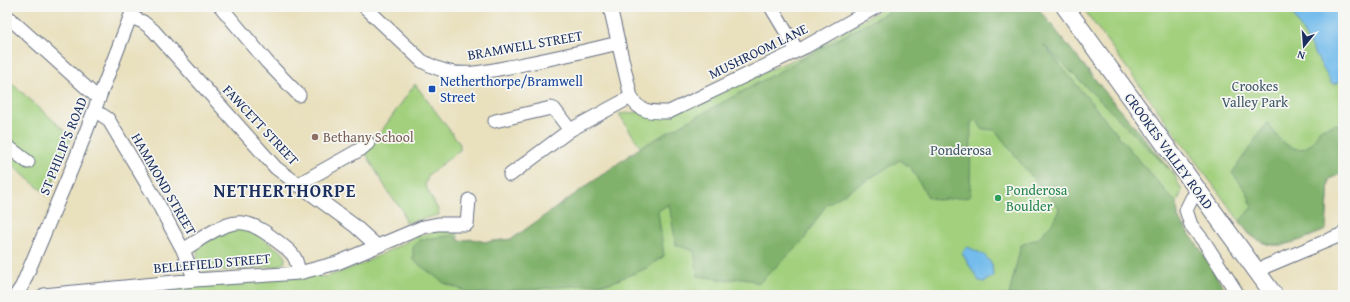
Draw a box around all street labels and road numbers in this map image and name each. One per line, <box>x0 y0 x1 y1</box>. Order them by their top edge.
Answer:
street label: MUSHROOM LANE <box>705 18 811 84</box>
street label: BRAMWELL STREET <box>466 25 584 65</box>
street label: FAWCETT STREET <box>218 80 304 170</box>
street label: CROOKES VALLEY ROAD <box>1120 89 1218 213</box>
street label: ST PHILIP'S ROAD <box>34 94 92 198</box>
street label: HAMMOND STREET <box>127 129 201 239</box>
street label: BELLEFIELD STREET <box>153 248 271 278</box>

